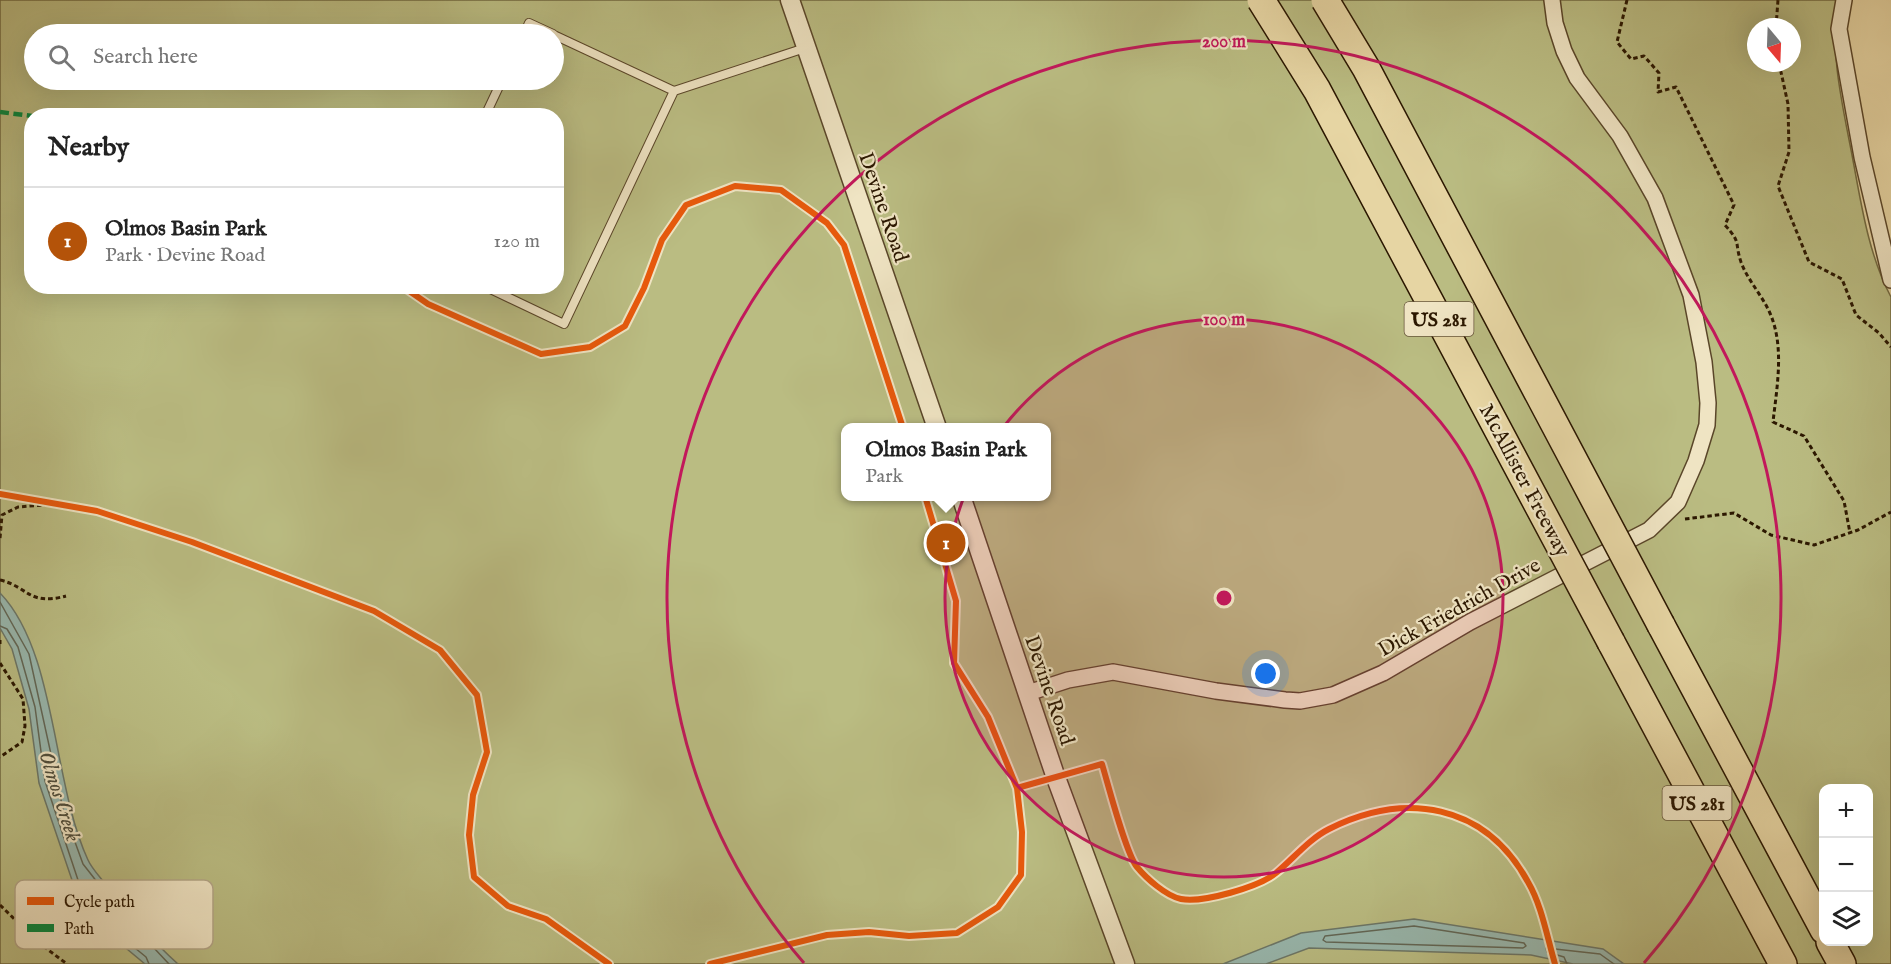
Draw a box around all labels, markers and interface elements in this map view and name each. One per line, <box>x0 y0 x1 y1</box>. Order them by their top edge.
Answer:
north arrow <box>1747 18 1801 72</box>
search box <box>24 24 564 90</box>
text: 200 m <box>1202 31 1246 54</box>
icon: search <box>45 41 78 74</box>
text: Search here <box>93 43 198 71</box>
text: Nearby <box>48 131 129 164</box>
street label: Devine Road <box>851 149 914 267</box>
text: Olmos Basin Park <box>105 215 267 243</box>
text: 1 <box>64 229 71 254</box>
text: 120 m <box>494 229 540 254</box>
text: Park · Devine Road <box>105 243 265 268</box>
road number: US 281 <box>1404 302 1474 336</box>
text: 100 m <box>1203 309 1245 332</box>
street label: McAllister Freeway <box>1472 400 1576 562</box>
popup <box>841 423 1051 501</box>
text: Olmos Basin Park <box>865 436 1027 464</box>
text: Park <box>865 464 903 489</box>
pin: 1 <box>926 520 966 566</box>
street label: Dick Friedrich Drive <box>1374 552 1546 664</box>
centre of rings <box>1214 588 1234 608</box>
street label: Devine Road <box>1017 632 1080 750</box>
your location <box>1251 659 1280 688</box>
water label: Olmos Creek <box>31 748 87 846</box>
map controls <box>1819 784 1873 946</box>
button: + <box>1819 784 1873 838</box>
road number: US 281 <box>1662 786 1732 820</box>
button: − <box>1819 838 1873 892</box>
legend <box>15 880 213 949</box>
button: layers <box>1819 892 1873 946</box>
text: Cycle path <box>64 893 135 913</box>
text: Path <box>64 920 95 940</box>

